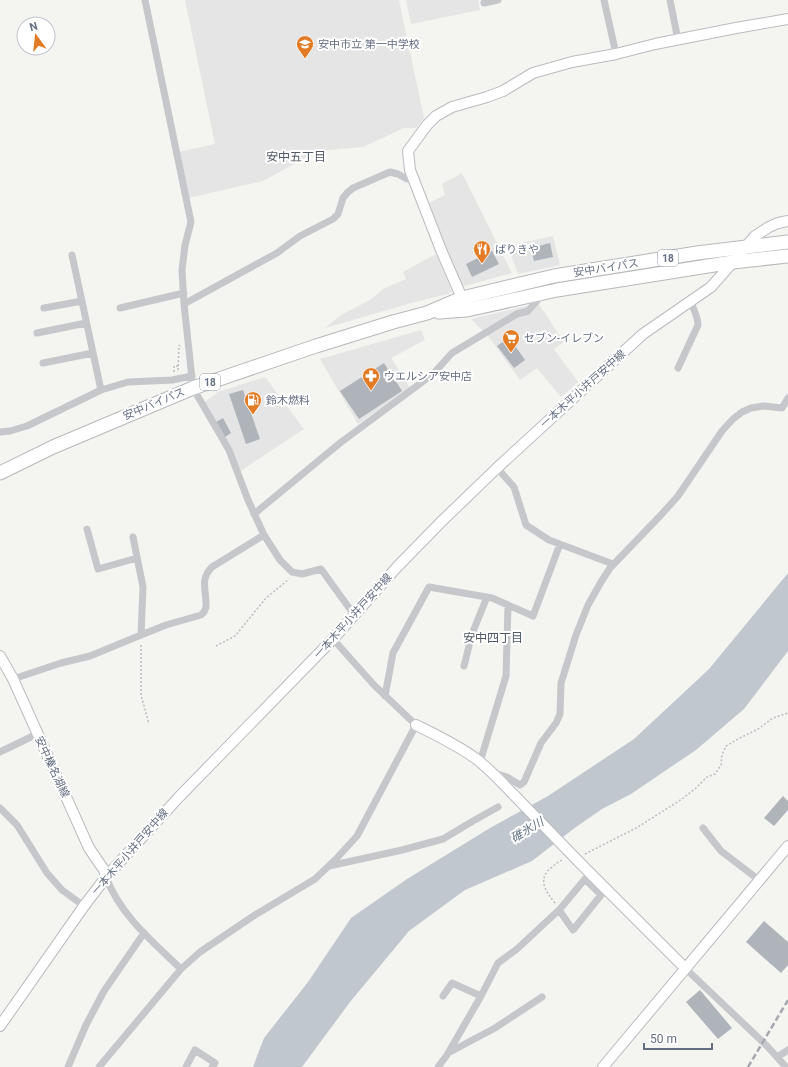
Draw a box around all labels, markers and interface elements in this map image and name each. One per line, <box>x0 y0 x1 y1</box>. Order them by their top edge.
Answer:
north arrow <box>16 16 56 56</box>
text: N <box>28 19 39 34</box>
school or university icon: 安中市立 第一中学校 <box>295 34 315 59</box>
place label: 安中市立 第一中学校 <box>318 38 420 51</box>
district label: 安中五丁目 <box>266 150 326 164</box>
restaurant icon: ばりきや <box>472 239 492 264</box>
place label: ばりきや <box>495 243 539 256</box>
road number: 18 <box>658 250 678 266</box>
street label: 安中バイパス <box>572 256 640 280</box>
supermarket icon: セブン-イレブン <box>501 328 521 353</box>
place label: セブン-イレブン <box>524 332 604 345</box>
street label: 一本木平小井戸安中線 <box>538 347 628 431</box>
pharmacy icon: ウエルシア安中店 <box>361 366 381 391</box>
place label: ウエルシア安中店 <box>384 370 472 383</box>
road number: 18 <box>200 374 220 390</box>
street label: 安中バイパス <box>121 385 187 423</box>
fuel station icon: 鈴木燃料 <box>243 390 263 415</box>
place label: 鈴木燃料 <box>266 394 310 407</box>
street label: 一本木平小井戸安中線 <box>311 571 395 661</box>
district label: 安中四丁目 <box>463 631 523 645</box>
street label: 安中榛名湖線 <box>32 734 72 800</box>
street label: 一本木平小井戸安中線 <box>89 806 171 898</box>
water label: 碓氷川 <box>508 814 548 845</box>
scale bar <box>644 1025 712 1051</box>
text: 50 m <box>650 1032 677 1046</box>

